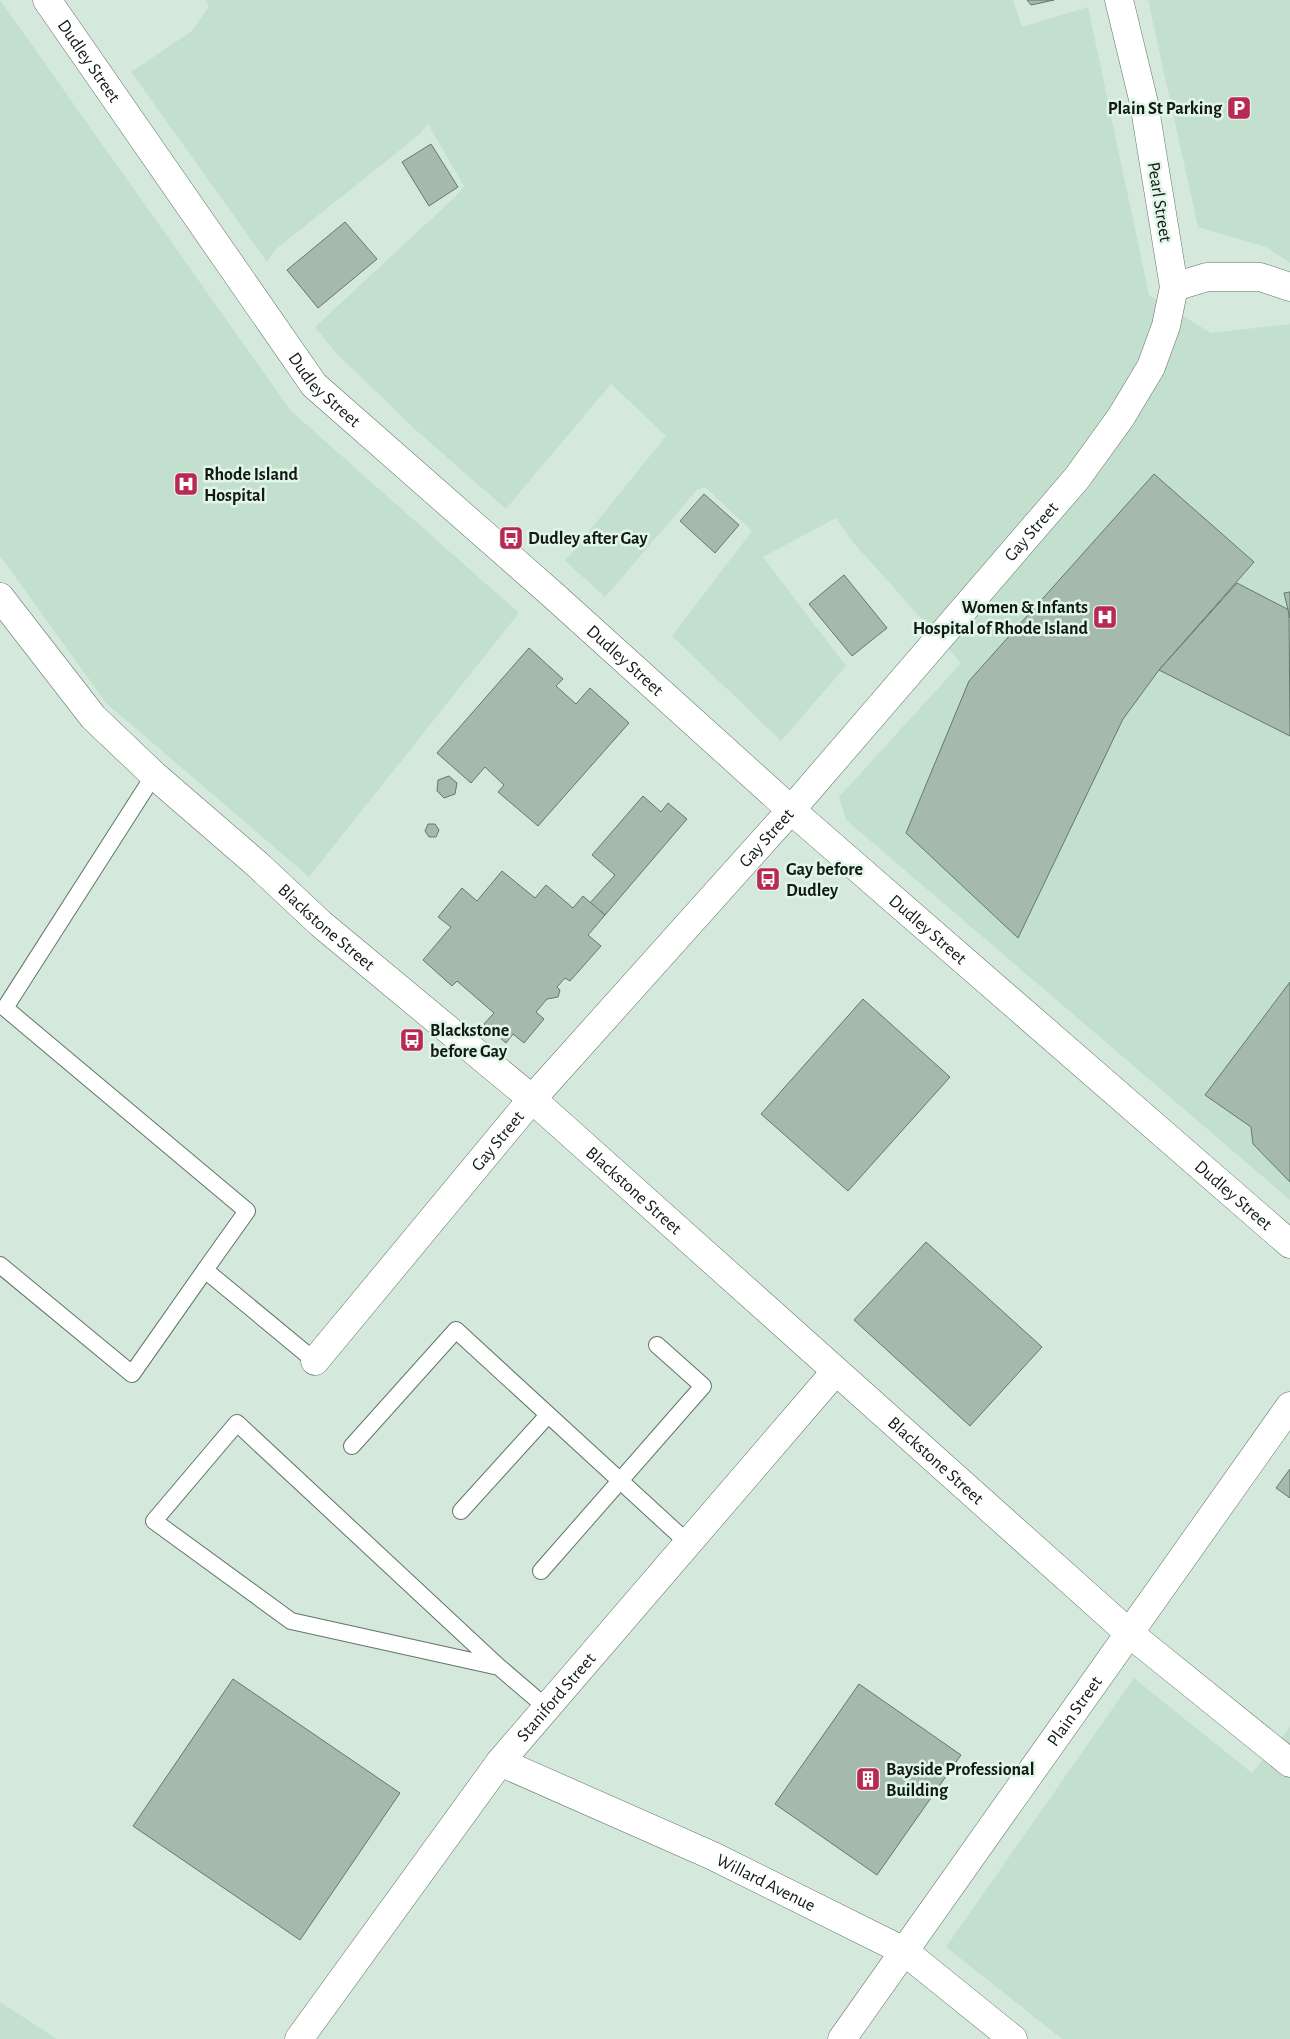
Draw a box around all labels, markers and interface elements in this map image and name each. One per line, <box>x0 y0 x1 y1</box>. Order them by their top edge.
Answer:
street label: Dudley Street <box>54 17 123 106</box>
parking icon: Plain St Parking <box>1226 95 1252 121</box>
place label: Plain St Parking <box>1108 100 1223 118</box>
street label: Pearl Street <box>1144 161 1174 244</box>
street label: Dudley Street <box>284 350 363 431</box>
place label: Rhode Island Hospital <box>204 466 299 505</box>
hospital icon: Rhode Island Hospital <box>173 471 199 497</box>
street label: Gay Street <box>1002 499 1062 565</box>
bus stop icon: Dudley after Gay <box>498 525 524 551</box>
place label: Dudley after Gay <box>528 530 649 548</box>
place label: Women & Infants Hospital of Rhode Island <box>913 599 1089 638</box>
hospital icon: Women & Infants Hospital of Rhode Island <box>1092 604 1118 630</box>
street label: Dudley Street <box>583 622 666 700</box>
street label: Gay Street <box>736 805 798 871</box>
place label: Gay before Dudley <box>786 861 863 900</box>
bus stop icon: Gay before Dudley <box>755 866 781 892</box>
street label: Blackstone Street <box>274 881 378 975</box>
street label: Dudley Street <box>885 892 970 968</box>
place label: Blackstone before Gay <box>430 1022 509 1061</box>
bus stop icon: Blackstone before Gay <box>399 1027 425 1053</box>
street label: Gay Street <box>468 1108 528 1175</box>
street label: Blackstone Street <box>582 1144 685 1238</box>
street label: Dudley Street <box>1191 1157 1275 1234</box>
street label: Blackstone Street <box>884 1414 987 1508</box>
street label: Staniford Street <box>514 1650 600 1745</box>
street label: Plain Street <box>1044 1673 1106 1750</box>
place label: Bayside Professional Building <box>886 1761 1034 1800</box>
building icon: Bayside Professional Building <box>855 1766 881 1792</box>
street label: Willard Avenue <box>713 1851 818 1915</box>

